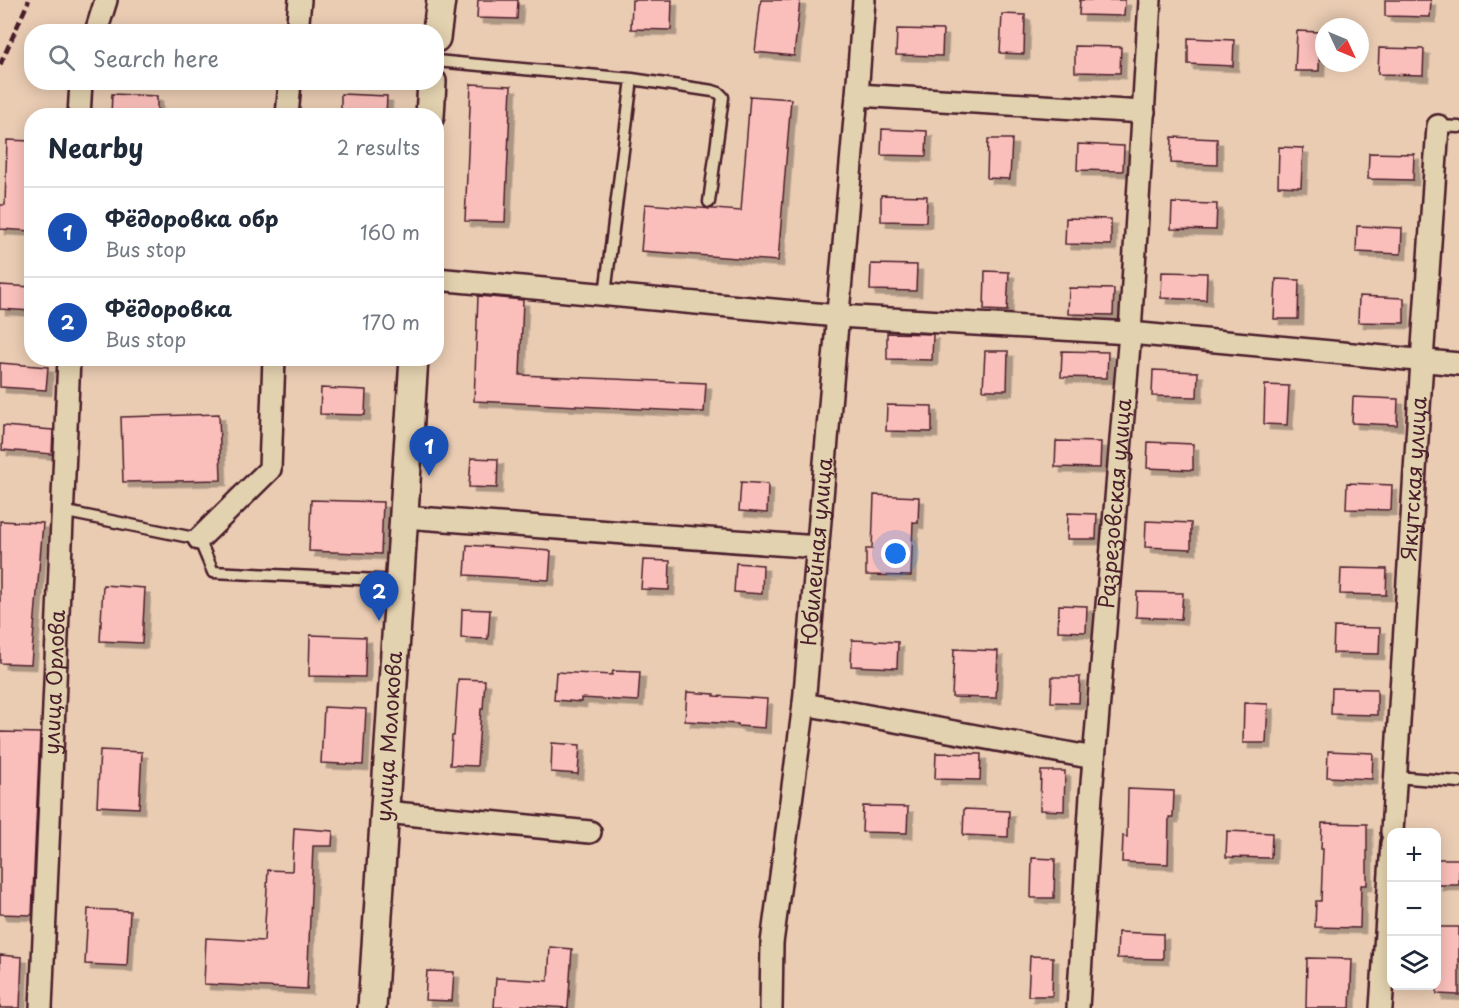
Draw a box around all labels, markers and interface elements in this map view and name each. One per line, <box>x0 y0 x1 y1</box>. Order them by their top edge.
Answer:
north arrow <box>1315 18 1369 72</box>
search box <box>24 24 444 90</box>
icon: search <box>45 41 78 74</box>
text: Search here <box>93 41 219 74</box>
text: Nearby <box>48 128 143 167</box>
text: 2 results <box>337 132 420 162</box>
text: Фёдоровка обр <box>105 201 278 234</box>
text: 1 <box>63 217 72 247</box>
text: 160 m <box>360 217 420 247</box>
text: Bus stop <box>105 234 186 264</box>
text: Фёдоровка <box>105 291 232 324</box>
text: 2 <box>60 307 75 337</box>
text: 170 m <box>362 307 420 337</box>
text: Bus stop <box>105 324 186 354</box>
street label: Якутская улица <box>1391 395 1434 562</box>
street label: Разрезовская улица <box>1089 396 1138 610</box>
pin: 1 <box>410 426 448 476</box>
street label: Юбилейная улица <box>791 455 839 647</box>
your location <box>881 539 910 568</box>
pin: 2 <box>360 572 398 621</box>
street label: улица Орлова <box>34 609 72 755</box>
street label: улица Молокова <box>366 650 409 823</box>
map controls <box>1387 828 1441 990</box>
button: + <box>1387 828 1441 882</box>
button: − <box>1387 882 1441 936</box>
button: layers <box>1387 936 1441 990</box>

